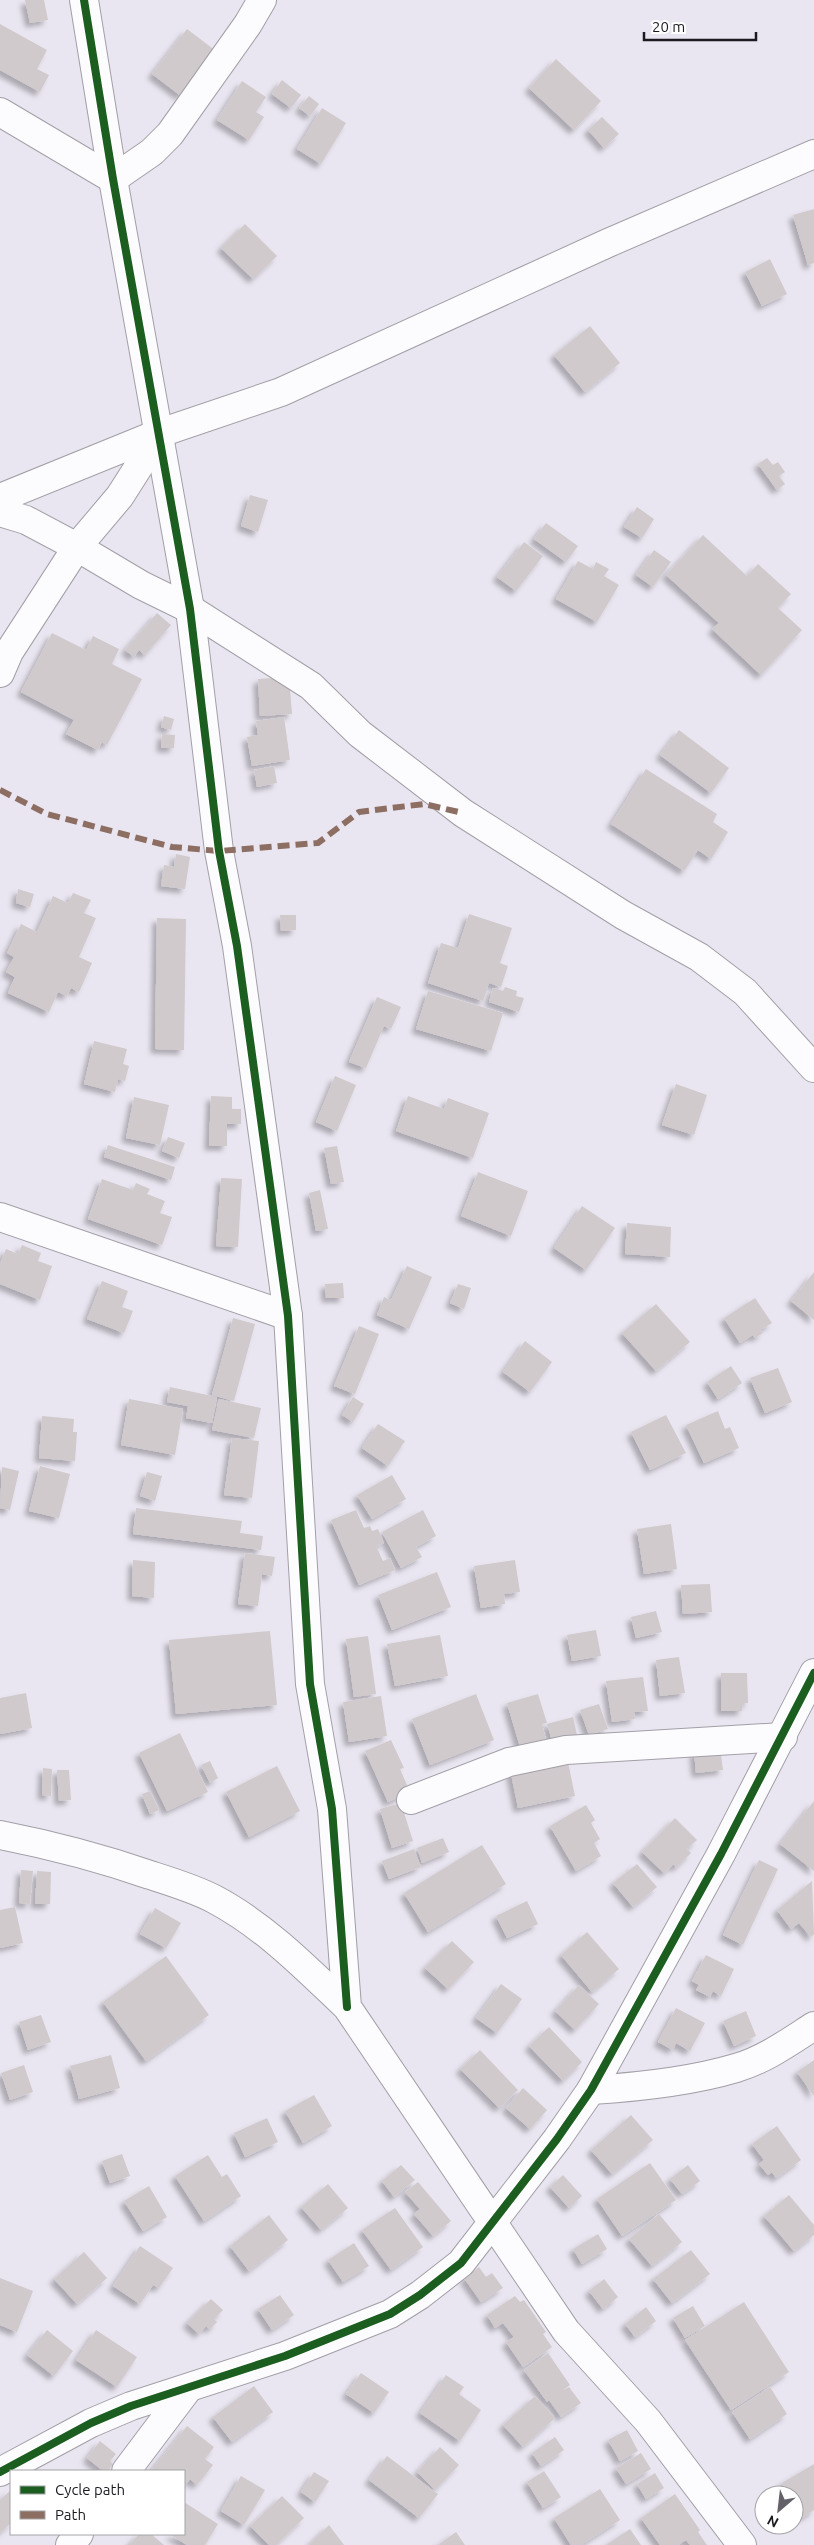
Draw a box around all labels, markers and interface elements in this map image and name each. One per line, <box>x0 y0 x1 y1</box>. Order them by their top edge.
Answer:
scale bar <box>644 10 756 42</box>
text: 20 m <box>652 18 685 35</box>
legend <box>10 2470 185 2535</box>
text: Cycle path <box>55 2481 125 2498</box>
north arrow <box>754 2485 804 2535</box>
text: Path <box>55 2506 86 2523</box>
text: N <box>765 2512 781 2531</box>

